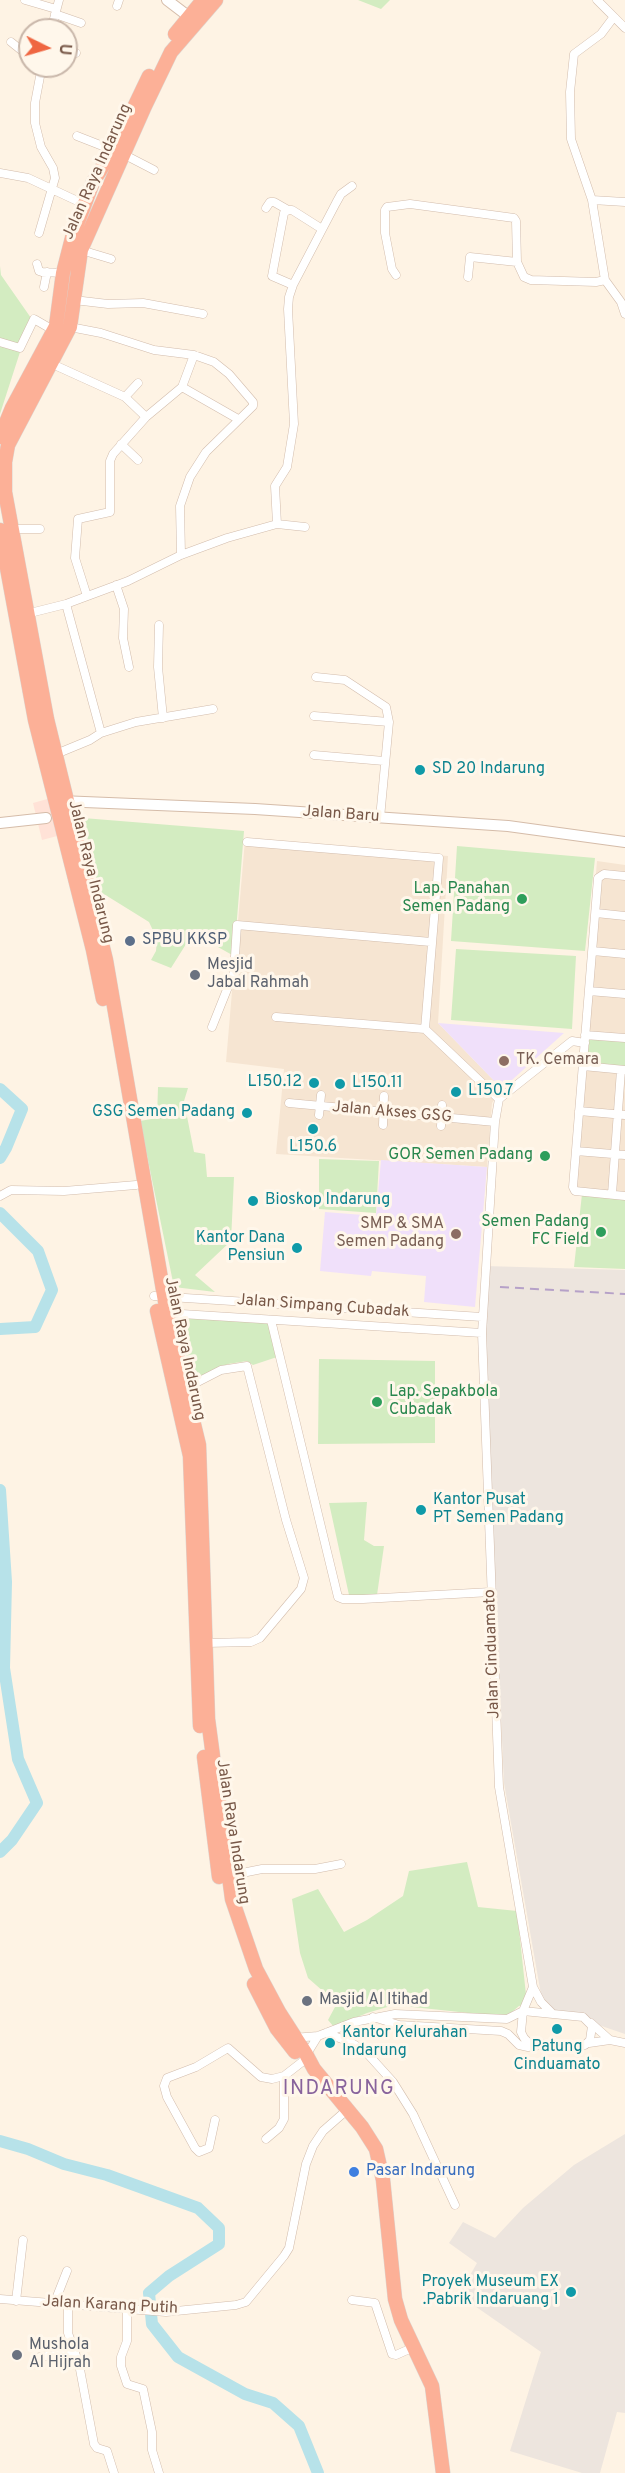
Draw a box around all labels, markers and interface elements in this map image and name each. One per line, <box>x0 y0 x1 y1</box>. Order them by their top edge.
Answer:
north arrow <box>18 18 78 78</box>
text: U <box>53 43 74 56</box>
street label: Jalan Raya Indarung <box>59 101 137 243</box>
place label: SD 20 Indarung <box>432 760 545 780</box>
marker: SD 20 Indarung <box>413 763 427 777</box>
street label: Jalan Raya Indarung <box>63 798 117 946</box>
street label: Jalan Baru <box>302 803 380 827</box>
place label: Lap. Panahan Semen Padang <box>402 880 510 918</box>
marker: Lap. Panahan Semen Padang <box>515 892 529 906</box>
place label: SPBU KKSP <box>142 931 227 951</box>
marker: SPBU KKSP <box>123 934 137 948</box>
place label: Mesjid Jabal Rahmah <box>207 956 309 994</box>
marker: Mesjid Jabal Rahmah <box>188 968 202 982</box>
place label: TK. Cemara <box>516 1051 599 1071</box>
marker: TK. Cemara <box>497 1054 511 1068</box>
place label: L150.12 <box>248 1073 302 1093</box>
place label: L150.11 <box>352 1074 403 1094</box>
marker: L150.12 <box>307 1076 321 1090</box>
marker: L150.11 <box>333 1077 347 1091</box>
place label: L150.7 <box>468 1082 513 1102</box>
marker: L150.7 <box>449 1085 463 1099</box>
street label: Jalan Akses GSG <box>331 1098 453 1128</box>
place label: GSG Semen Padang <box>92 1103 235 1123</box>
marker: GSG Semen Padang <box>240 1106 254 1120</box>
marker: L150.6 <box>306 1122 320 1136</box>
place label: L150.6 <box>289 1138 337 1158</box>
place label: GOR Semen Padang <box>388 1146 533 1166</box>
marker: GOR Semen Padang <box>538 1149 552 1163</box>
place label: Bioskop Indarung <box>265 1191 390 1211</box>
marker: Bioskop Indarung <box>246 1194 260 1208</box>
place label: Semen Padang FC Field <box>481 1213 589 1251</box>
place label: SMP & SMA Semen Padang <box>336 1215 444 1253</box>
marker: Semen Padang FC Field <box>594 1225 608 1239</box>
marker: SMP & SMA Semen Padang <box>449 1227 463 1241</box>
place label: Kantor Dana Pensiun <box>196 1229 285 1267</box>
marker: Kantor Dana Pensiun <box>290 1241 304 1255</box>
street label: Jalan Raya Indarung <box>159 1275 209 1423</box>
street label: Jalan Simpang Cubadak <box>236 1291 410 1323</box>
place label: Lap. Sepakbola Cubadak <box>389 1383 498 1421</box>
marker: Lap. Sepakbola Cubadak <box>370 1395 384 1409</box>
place label: Kantor Pusat PT Semen Padang <box>433 1491 564 1529</box>
marker: Kantor Pusat PT Semen Padang <box>414 1503 428 1517</box>
street label: Jalan Cinduamato <box>481 1589 505 1719</box>
street label: Jalan Raya Indarung <box>211 1758 253 1906</box>
place label: Masjid Al Itihad <box>319 1991 428 2011</box>
marker: Masjid Al Itihad <box>300 1994 314 2008</box>
marker: Patung Cinduamato <box>550 2022 564 2036</box>
place label: Kantor Kelurahan Indarung <box>342 2024 468 2062</box>
marker: Kantor Kelurahan Indarung <box>323 2036 337 2050</box>
place label: Patung Cinduamato <box>513 2038 601 2076</box>
district label: INDARUNG <box>283 2078 395 2102</box>
place label: Pasar Indarung <box>366 2162 475 2182</box>
marker: Pasar Indarung <box>347 2165 361 2179</box>
place label: Proyek Museum EX .Pabrik Indaruang 1 <box>421 2273 559 2311</box>
marker: Proyek Museum EX .Pabrik Indaruang 1 <box>564 2285 578 2299</box>
street label: Jalan Karang Putih <box>42 2293 178 2319</box>
place label: Mushola Al Hijrah <box>29 2336 91 2374</box>
marker: Mushola Al Hijrah <box>10 2348 24 2362</box>

